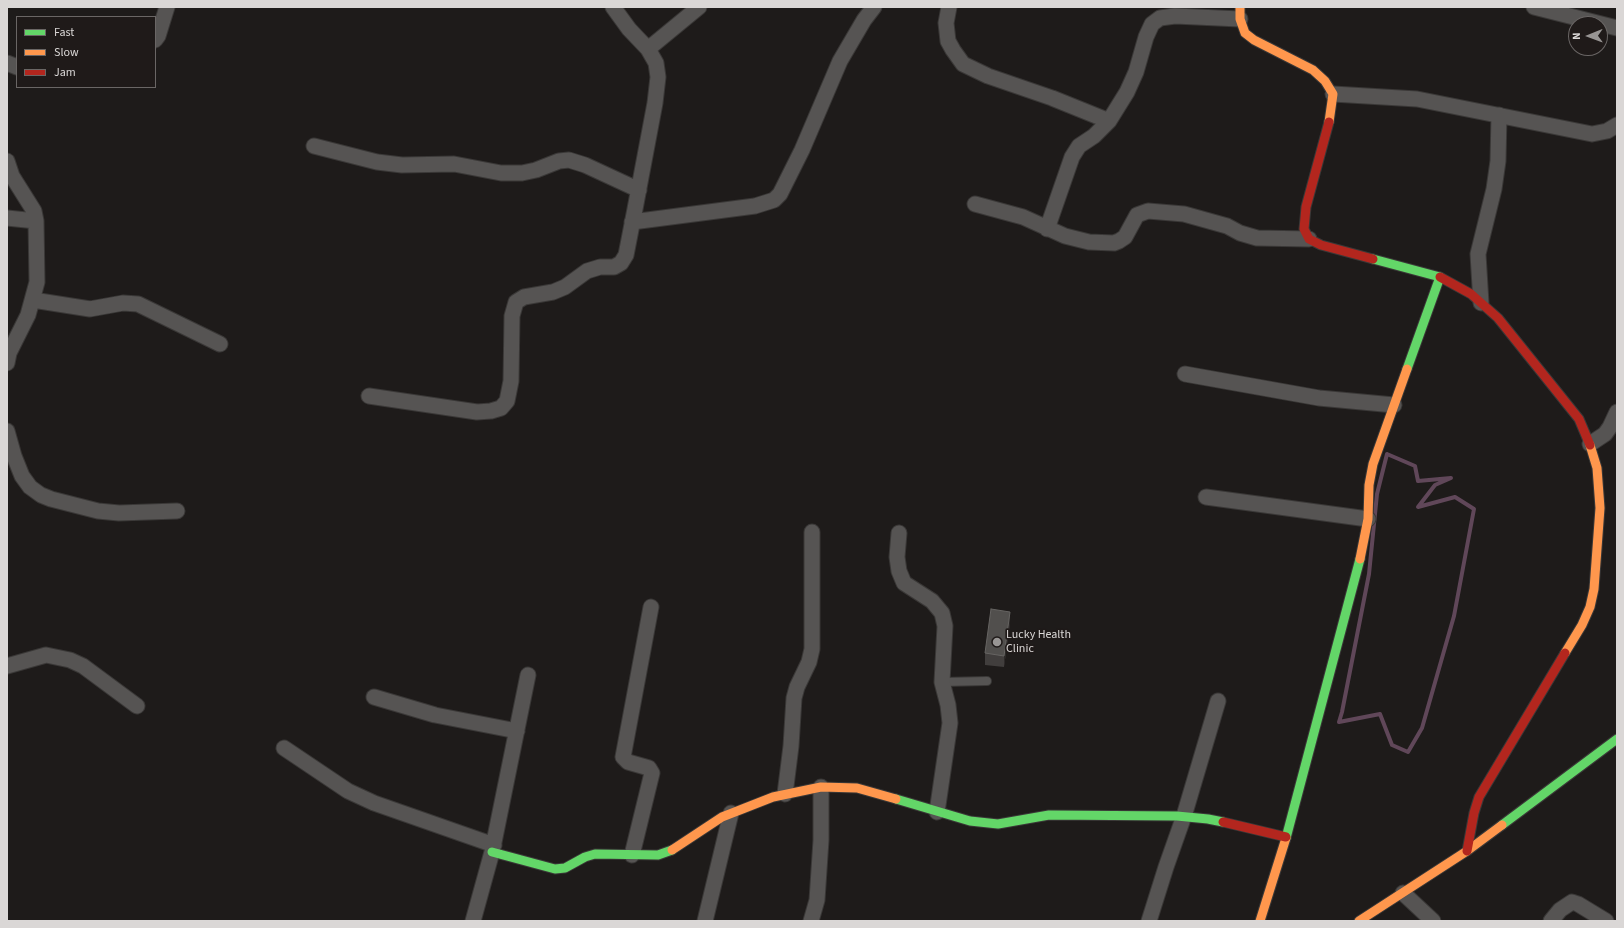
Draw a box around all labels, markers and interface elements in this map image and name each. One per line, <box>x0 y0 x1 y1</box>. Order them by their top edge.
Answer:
legend <box>16 16 156 88</box>
north arrow <box>1568 16 1608 56</box>
text: Fast <box>54 24 74 41</box>
text: N <box>1569 32 1584 40</box>
text: Slow <box>54 44 79 61</box>
text: Jam <box>54 64 76 81</box>
place label: Lucky Health Clinic <box>1006 628 1071 656</box>
marker: Lucky Health Clinic <box>991 636 1003 648</box>

